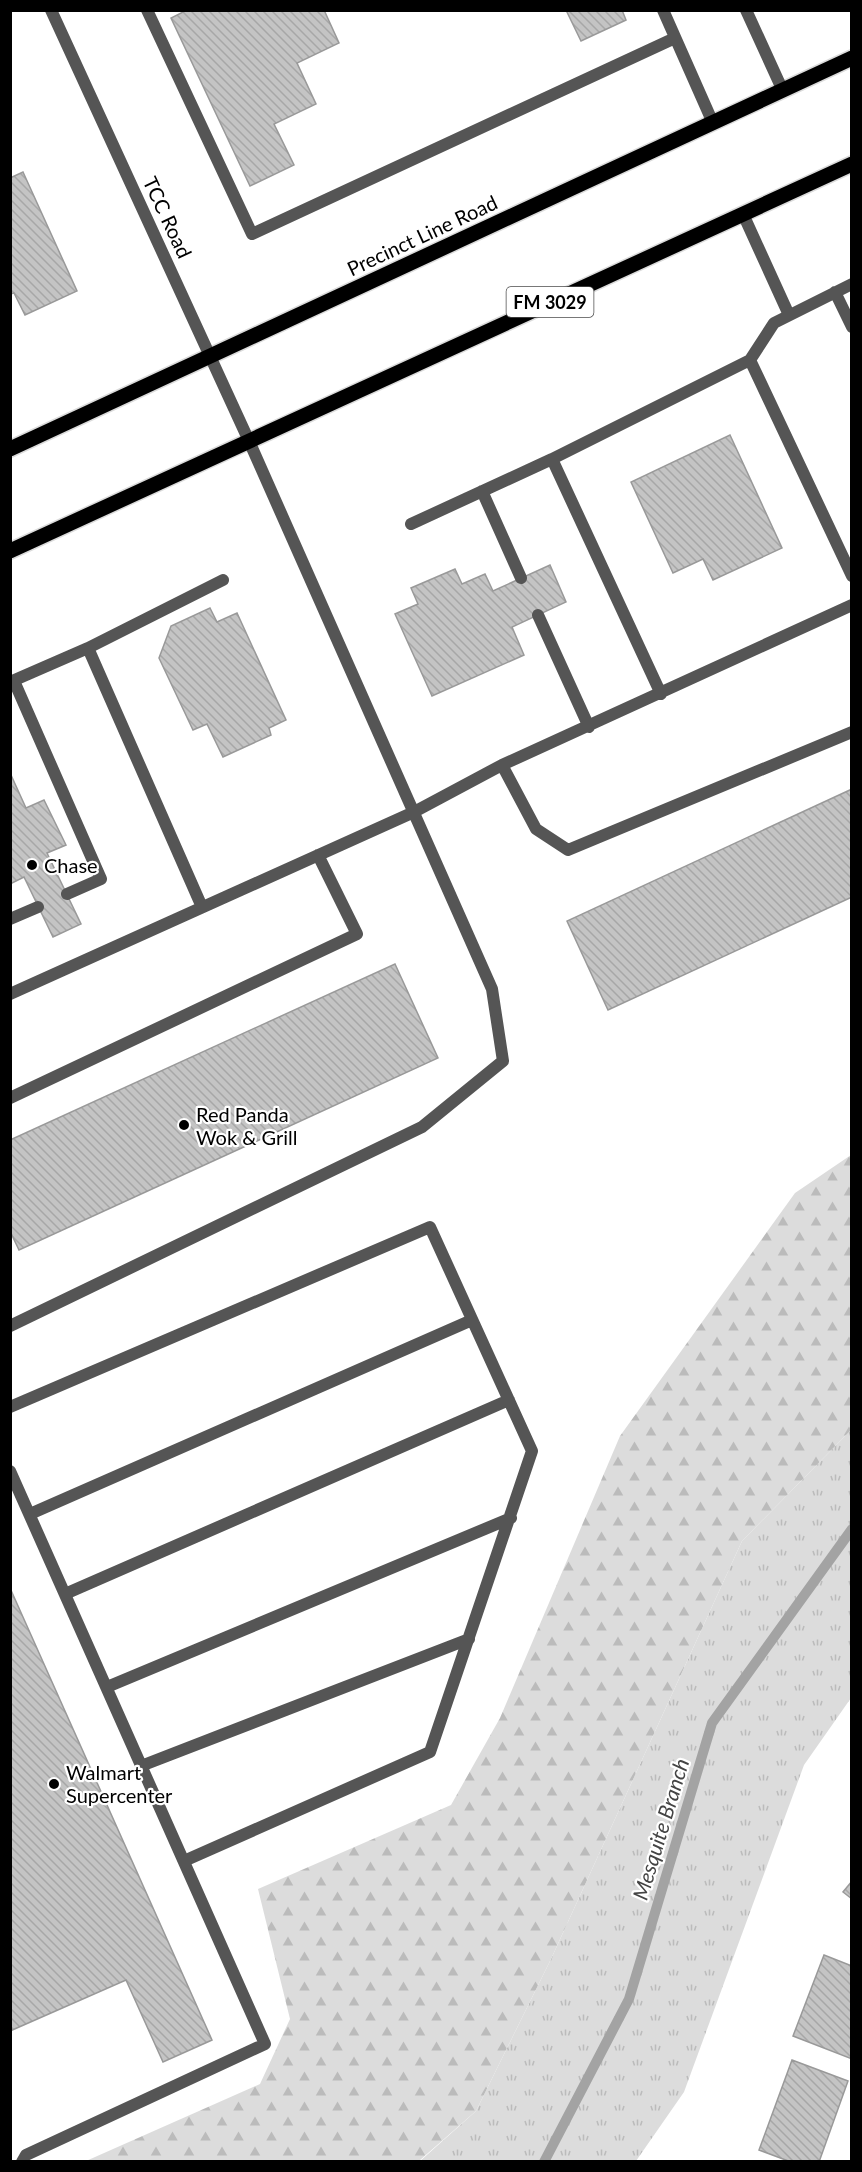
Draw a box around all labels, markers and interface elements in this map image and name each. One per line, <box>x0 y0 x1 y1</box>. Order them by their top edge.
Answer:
street label: TCC Road <box>139 172 197 262</box>
street label: Precinct Line Road <box>343 190 501 280</box>
road number: FM 3029 <box>506 287 594 317</box>
place label: Chase <box>44 853 98 877</box>
marker: Chase <box>25 858 39 872</box>
place label: Red Panda Wok & Grill <box>196 1102 298 1149</box>
marker: Red Panda Wok & Grill <box>177 1118 191 1132</box>
water label: Mesquite Branch <box>627 1755 693 1903</box>
place label: Walmart Supercenter <box>66 1760 173 1807</box>
marker: Walmart Supercenter <box>47 1777 61 1791</box>

